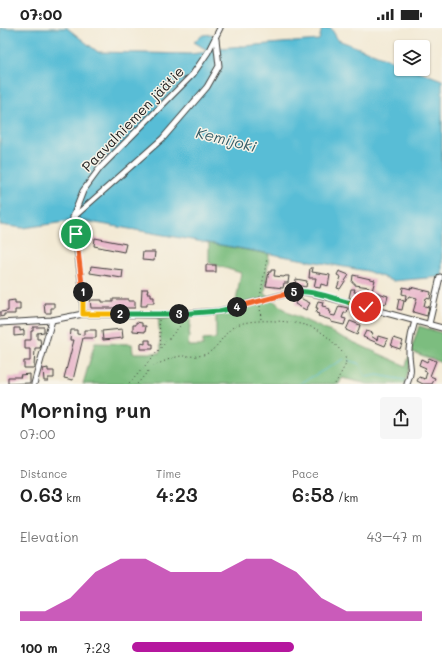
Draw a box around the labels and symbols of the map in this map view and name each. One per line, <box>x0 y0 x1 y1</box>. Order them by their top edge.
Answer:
street label: Paavalniemen jäätie <box>77 62 188 175</box>
water label: Kemijoki <box>194 122 259 156</box>
pin <box>59 217 93 251</box>
pin: 1 <box>73 282 93 302</box>
pin: 5 <box>284 282 304 302</box>
pin <box>349 290 383 324</box>
pin: 4 <box>227 297 247 317</box>
pin: 2 <box>110 304 130 324</box>
pin: 3 <box>169 304 189 324</box>

